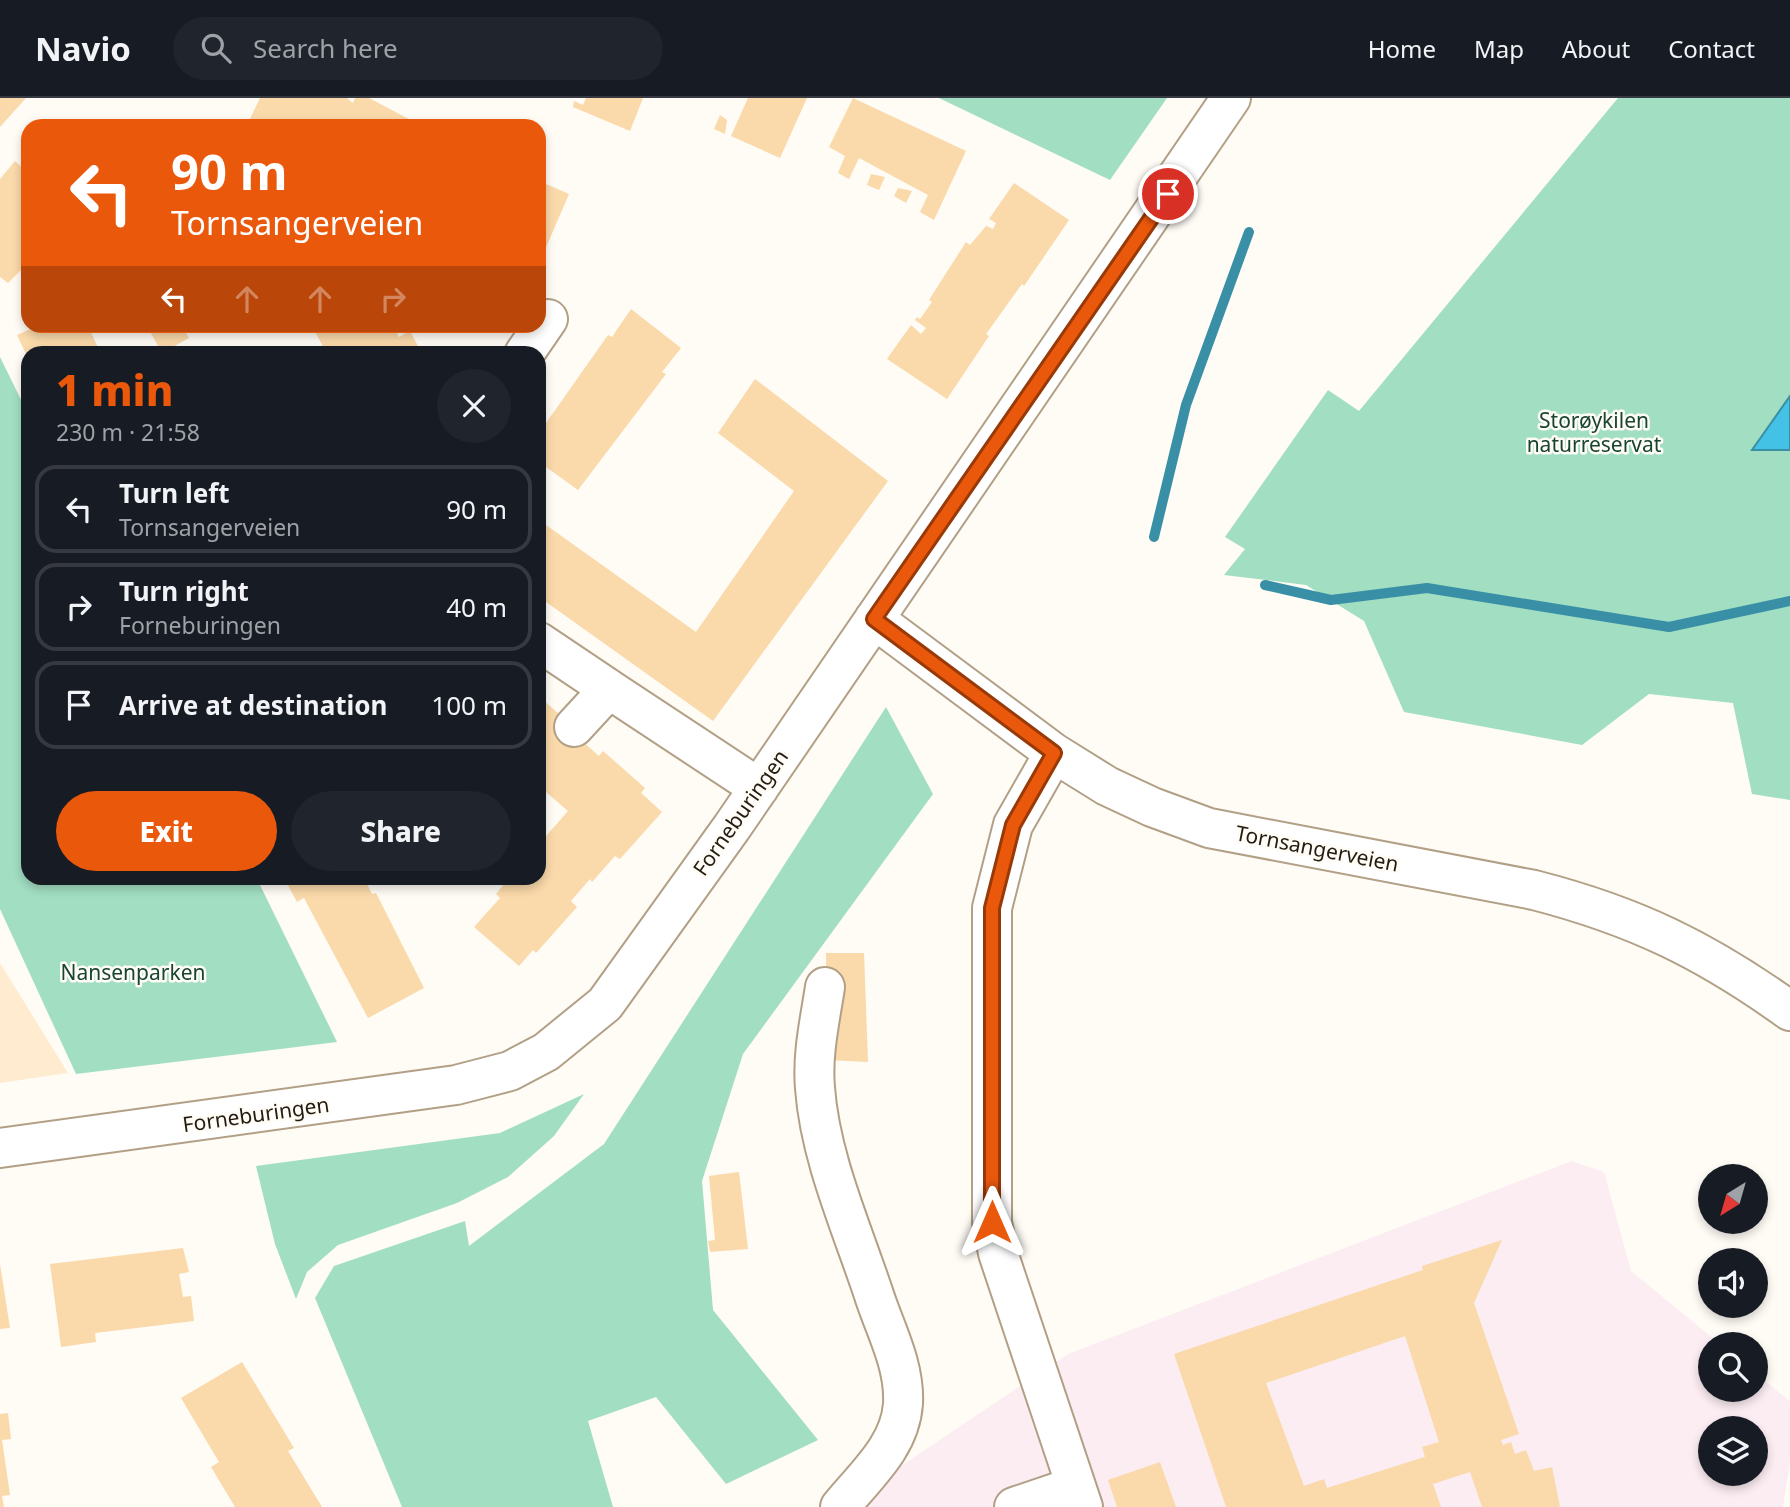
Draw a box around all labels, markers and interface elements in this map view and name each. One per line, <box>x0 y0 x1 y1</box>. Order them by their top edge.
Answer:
search box <box>173 17 663 80</box>
text: Navio <box>35 26 131 71</box>
icon: search <box>197 29 235 67</box>
text: Search here <box>253 30 398 66</box>
text: Home <box>1368 32 1436 65</box>
text: Map <box>1474 32 1524 65</box>
text: About <box>1562 32 1630 65</box>
text: Contact <box>1668 32 1755 65</box>
text: 90 m <box>171 138 288 204</box>
icon: left <box>56 147 147 238</box>
pin <box>1138 164 1198 224</box>
icon: arrive <box>1149 175 1187 213</box>
text: Tornsangerveien <box>171 201 423 244</box>
icon: left <box>155 280 193 318</box>
icon: ahead <box>228 280 266 318</box>
icon: ahead <box>301 280 339 318</box>
icon: right <box>374 280 412 318</box>
text: 1 min <box>56 361 173 418</box>
button: close <box>437 369 511 443</box>
park label: Storøykilen naturreservat <box>1527 406 1662 458</box>
text: 230 m · 21:58 <box>56 416 200 448</box>
text: Turn left <box>119 475 230 511</box>
icon: left <box>60 490 98 528</box>
text: 90 m <box>446 491 507 527</box>
text: Tornsangerveien <box>119 511 300 543</box>
text: Turn right <box>119 573 249 609</box>
icon: right <box>60 588 98 626</box>
text: 40 m <box>446 589 507 625</box>
text: Forneburingen <box>119 609 281 641</box>
icon: arrive <box>60 686 98 724</box>
text: Arrive at destination <box>119 687 388 723</box>
text: 100 m <box>431 687 507 723</box>
street label: Forneburingen <box>686 744 794 881</box>
button: Exit <box>56 791 277 871</box>
button: Share <box>291 791 511 871</box>
street label: Tornsangerveien <box>1233 818 1401 878</box>
park label: Nansenparken <box>60 958 206 986</box>
street label: Forneburingen <box>181 1090 331 1138</box>
north arrow <box>1698 1164 1768 1234</box>
map controls <box>1698 1164 1768 1486</box>
position arrow <box>955 1185 1029 1259</box>
button: sound <box>1698 1248 1768 1318</box>
button: search <box>1698 1332 1768 1402</box>
button: layers <box>1698 1416 1768 1486</box>

